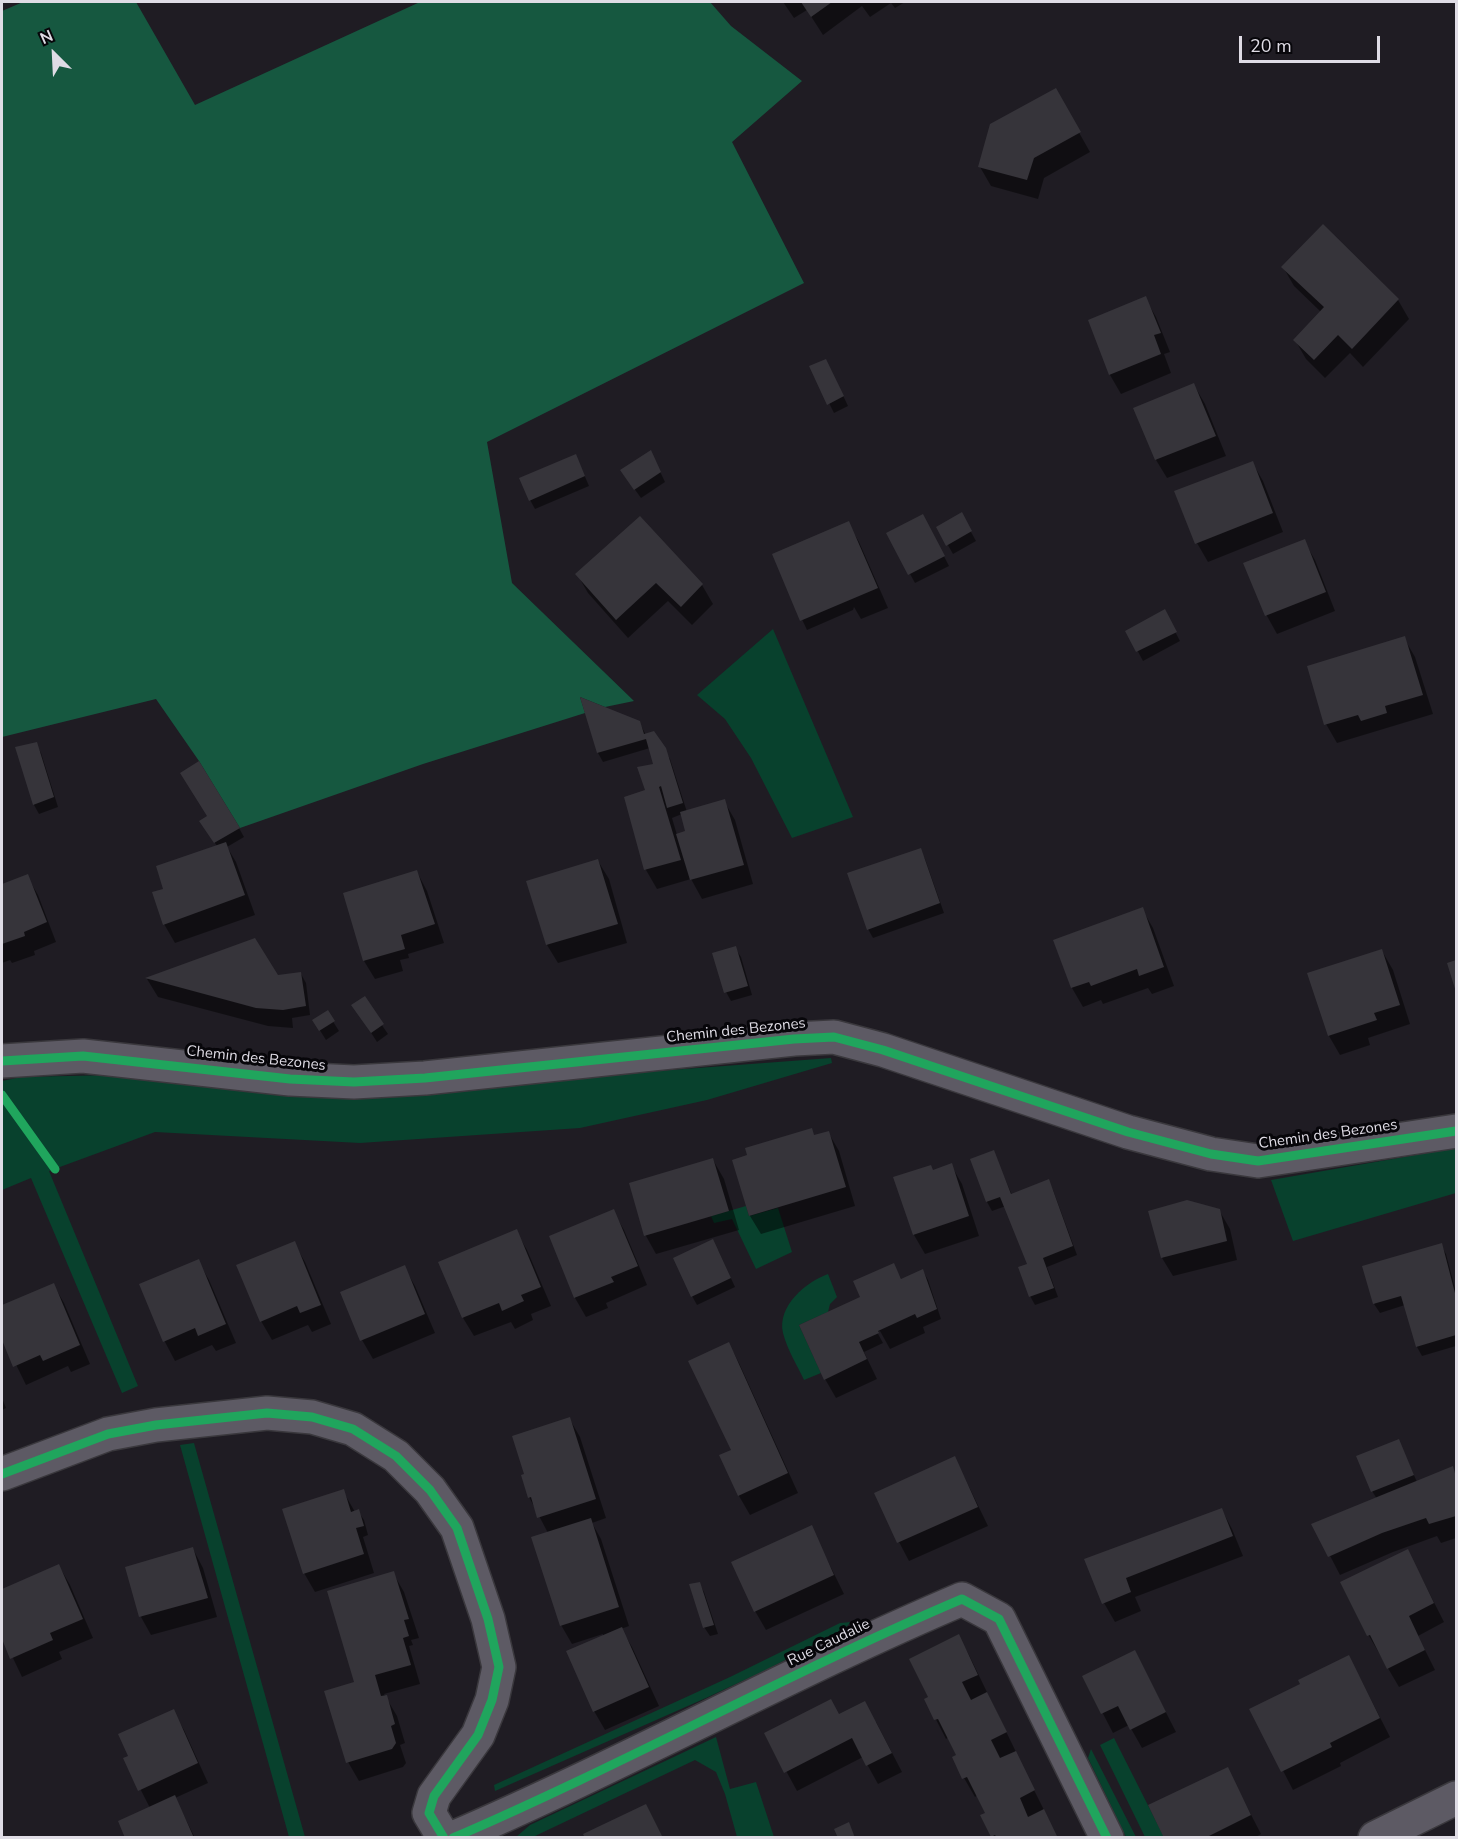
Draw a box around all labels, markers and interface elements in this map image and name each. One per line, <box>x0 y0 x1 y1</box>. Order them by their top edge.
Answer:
north arrow <box>24 24 84 84</box>
scale bar <box>1242 24 1383 62</box>
text: N <box>37 25 57 50</box>
text: 20 m <box>1250 34 1292 58</box>
street label: Chemin des Bezones <box>665 1015 807 1047</box>
street label: Chemin des Bezones <box>185 1043 327 1075</box>
street label: Chemin des Bezones <box>1257 1116 1399 1154</box>
street label: Rue Caudalie <box>785 1615 873 1671</box>

